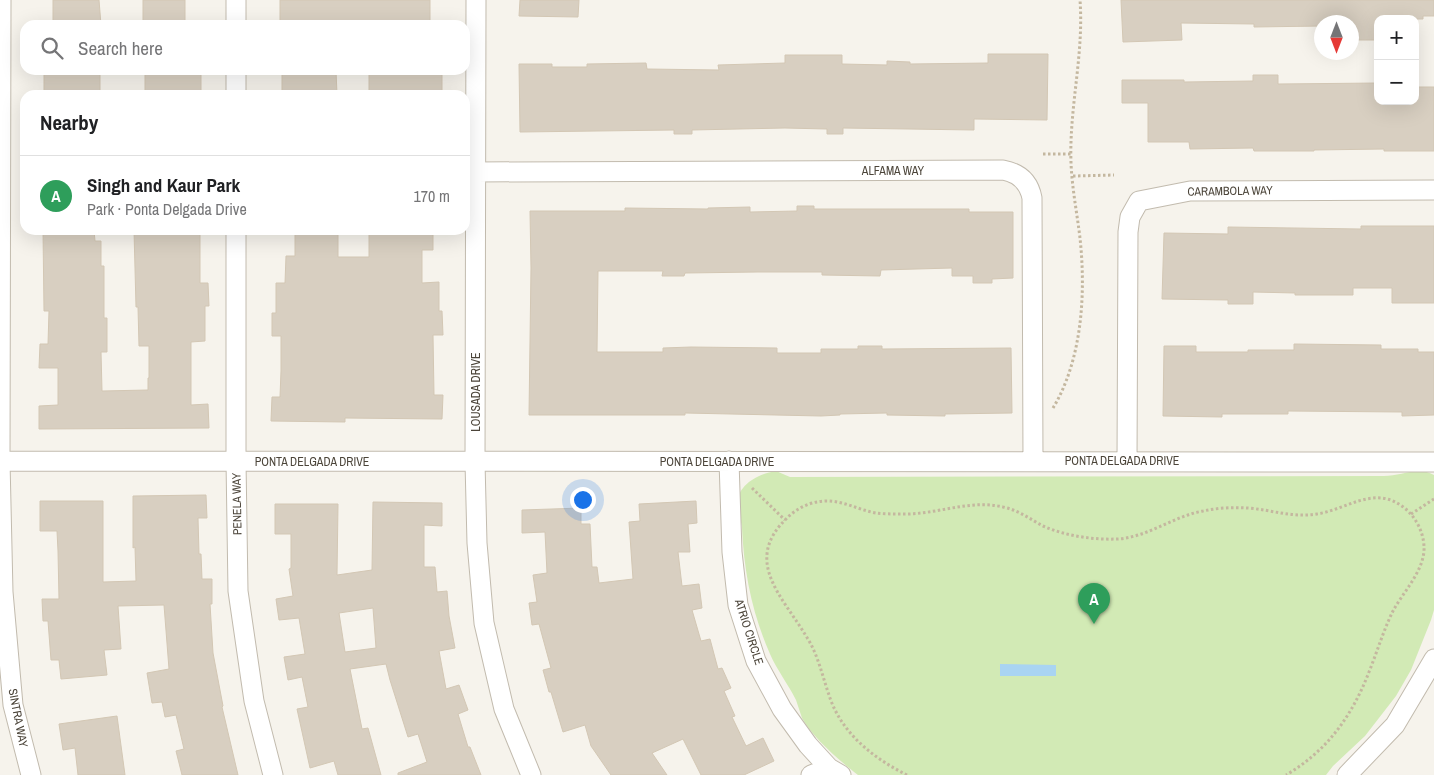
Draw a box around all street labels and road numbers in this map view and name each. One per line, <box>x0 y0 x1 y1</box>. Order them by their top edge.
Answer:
street label: ALFAMA WAY <box>861 163 925 179</box>
street label: CARAMBOLA WAY <box>1187 182 1273 200</box>
street label: LOUSADA DRIVE <box>468 352 484 432</box>
street label: PONTA DELGADA DRIVE <box>1065 453 1179 469</box>
street label: PONTA DELGADA DRIVE <box>255 454 369 470</box>
street label: PONTA DELGADA DRIVE <box>660 454 774 470</box>
street label: PENELA WAY <box>228 472 246 535</box>
street label: ATRIO CIRCLE <box>731 596 767 667</box>
street label: SINTRA WAY <box>4 687 32 749</box>

